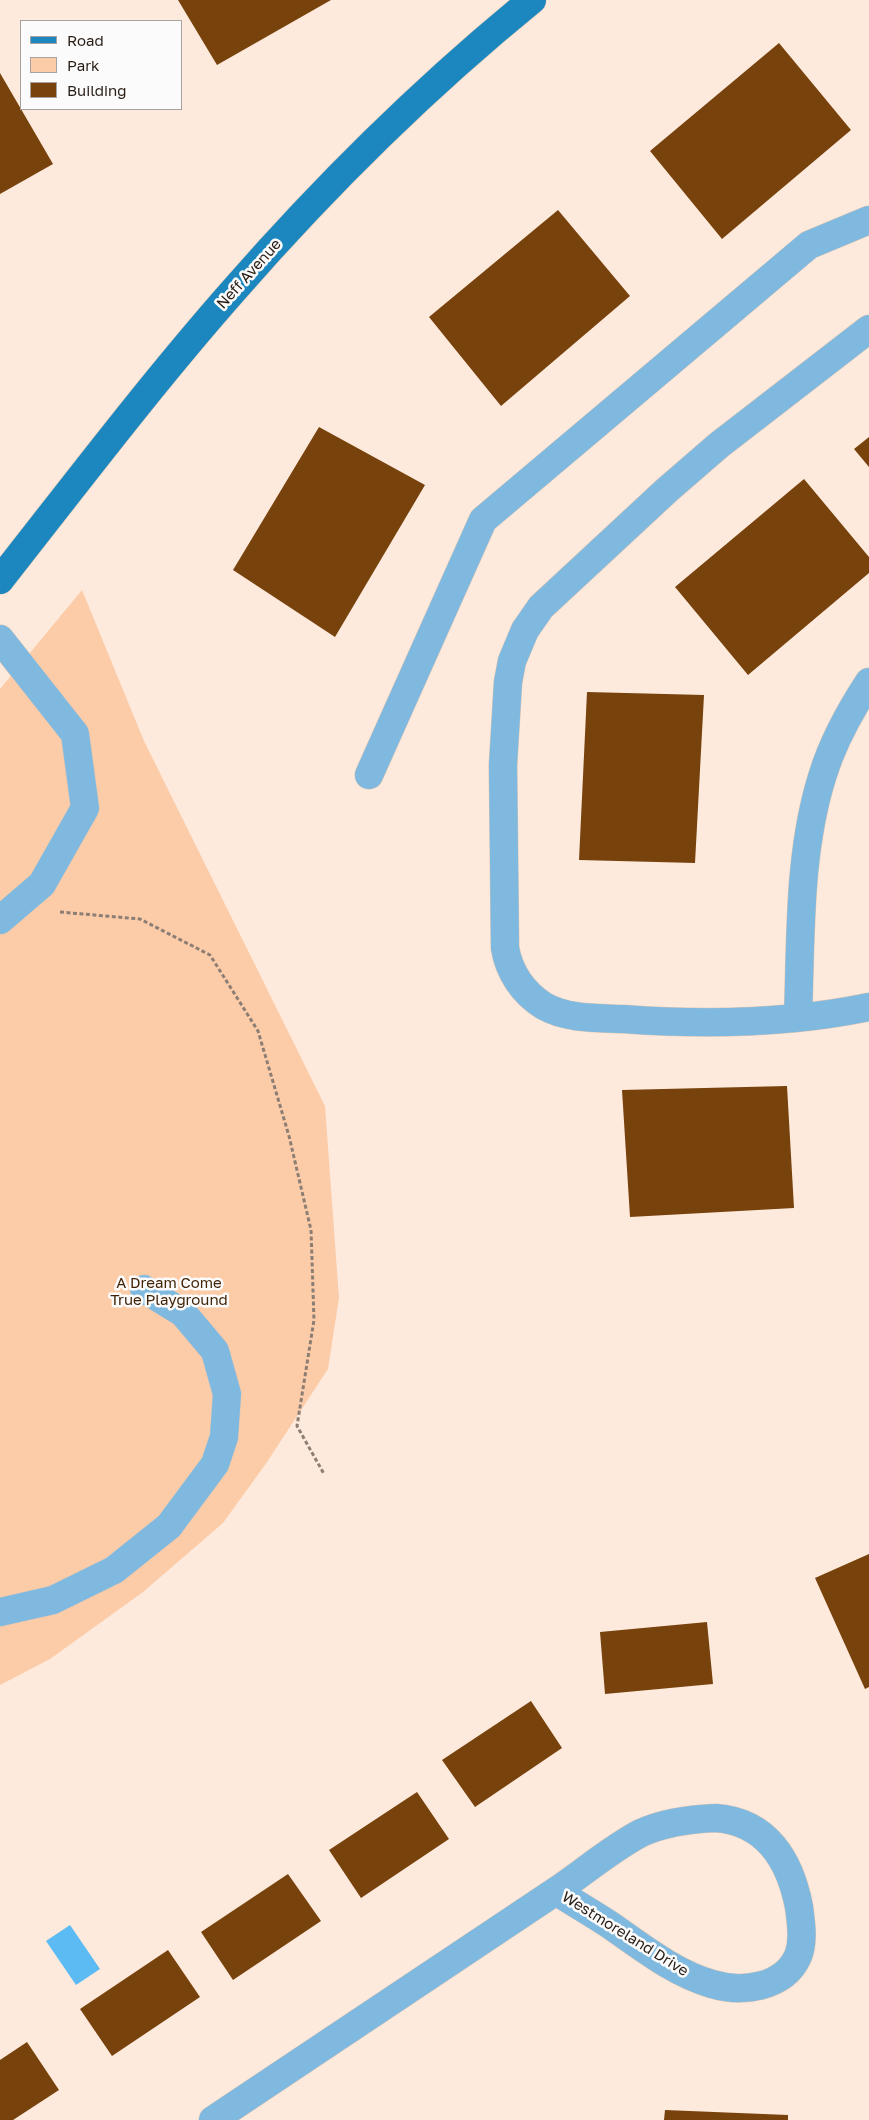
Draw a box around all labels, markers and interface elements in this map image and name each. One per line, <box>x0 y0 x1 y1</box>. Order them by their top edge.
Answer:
legend <box>20 20 182 110</box>
text: Road <box>67 31 104 49</box>
text: Park <box>67 56 99 74</box>
text: Building <box>67 81 127 99</box>
street label: Neff Avenue <box>213 235 285 313</box>
park label: A Dream Come True Playground <box>110 1274 228 1309</box>
street label: Westmoreland Drive <box>558 1888 692 1980</box>

